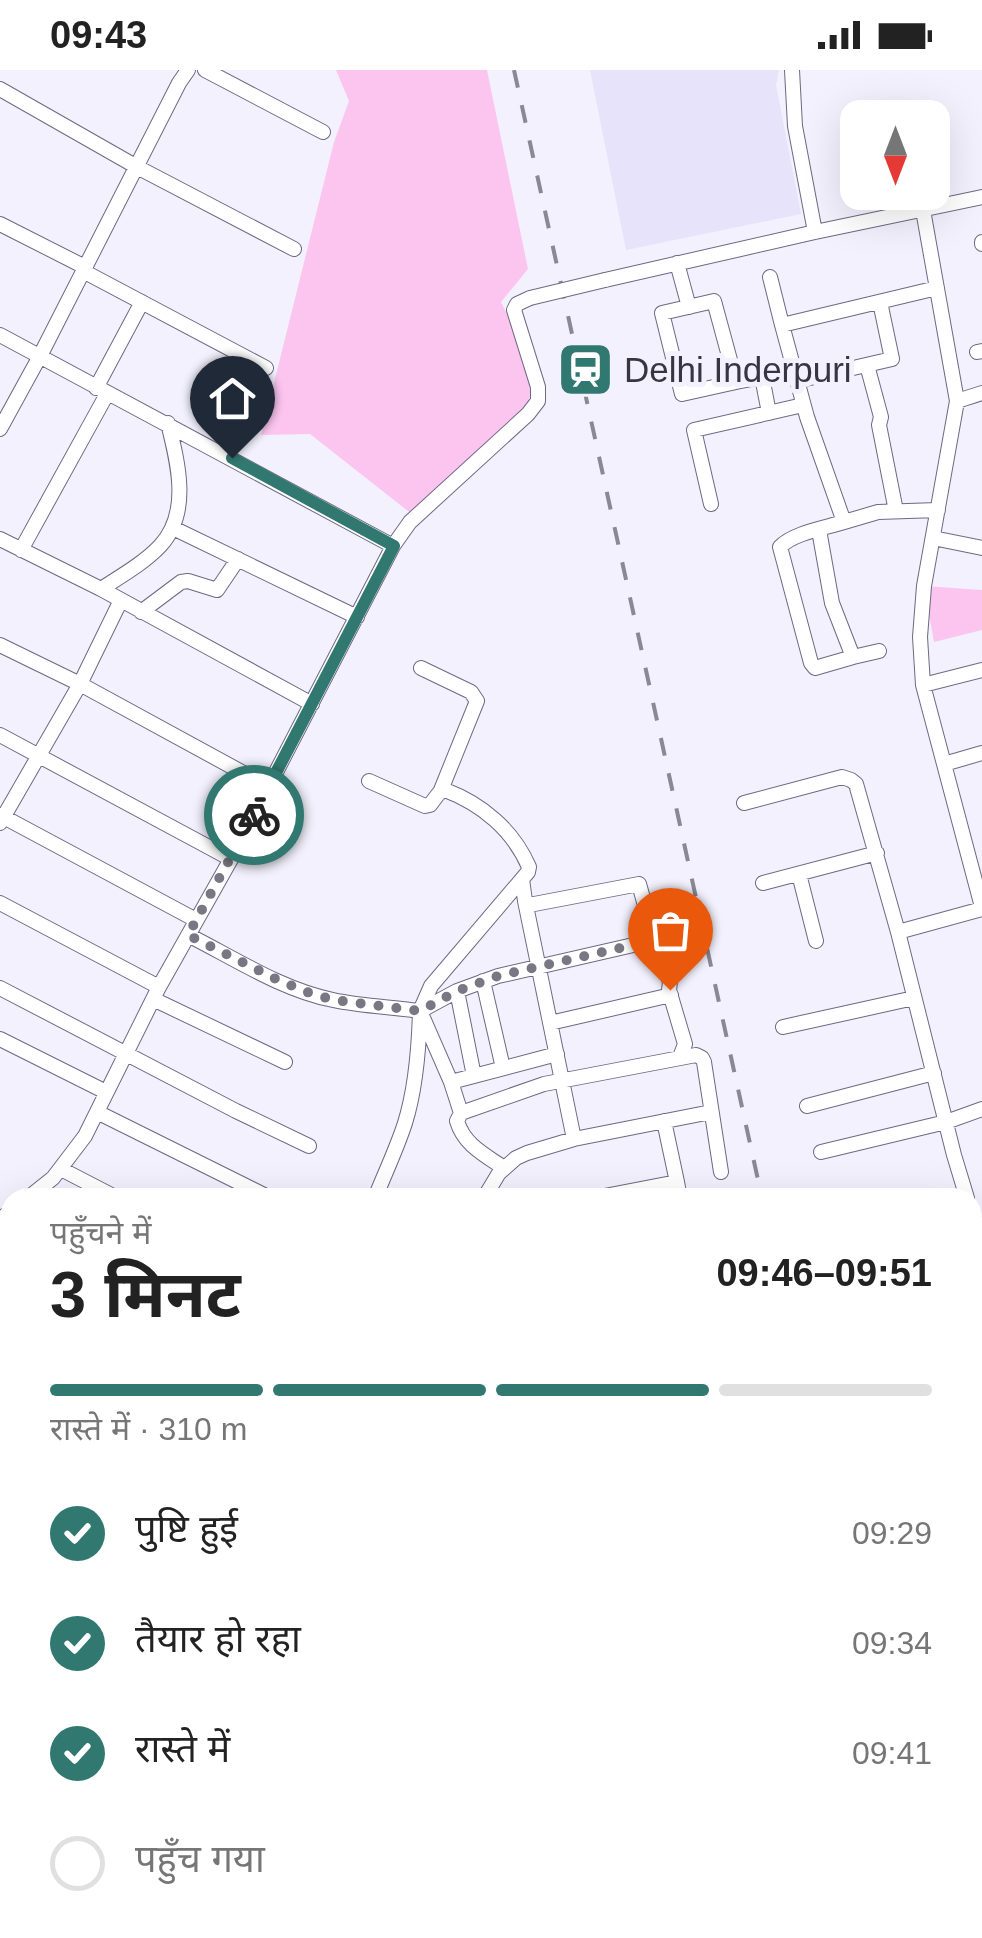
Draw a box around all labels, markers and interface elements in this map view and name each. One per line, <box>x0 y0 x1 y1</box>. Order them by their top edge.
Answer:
text: 09:43 <box>50 14 147 56</box>
north arrow <box>840 100 950 210</box>
map controls <box>840 100 950 210</box>
station icon: Delhi Inderpuri <box>555 339 615 399</box>
place label: Delhi Inderpuri <box>624 350 852 389</box>
pin <box>190 356 275 459</box>
icon: home <box>205 371 260 426</box>
courier <box>204 765 304 865</box>
icon: bike <box>227 788 282 843</box>
pin <box>628 888 713 991</box>
icon: bag <box>643 903 698 958</box>
text: पहुँचने में <box>50 1215 151 1251</box>
text: 09:46–09:51 <box>716 1252 932 1294</box>
text: 3 मिनट <box>50 1258 241 1331</box>
text: रास्ते में · 310 m <box>50 1411 247 1447</box>
icon: check <box>50 1506 105 1561</box>
text: पुष्टि हुई <box>135 1508 238 1550</box>
text: 09:29 <box>852 1515 932 1551</box>
icon: check <box>50 1616 105 1671</box>
text: तैयार हो रहा <box>135 1618 301 1660</box>
text: 09:34 <box>852 1625 932 1661</box>
icon: check <box>50 1726 105 1781</box>
text: रास्ते में <box>135 1728 230 1770</box>
text: 09:41 <box>852 1735 932 1771</box>
text: पहुँच गया <box>135 1838 265 1880</box>

